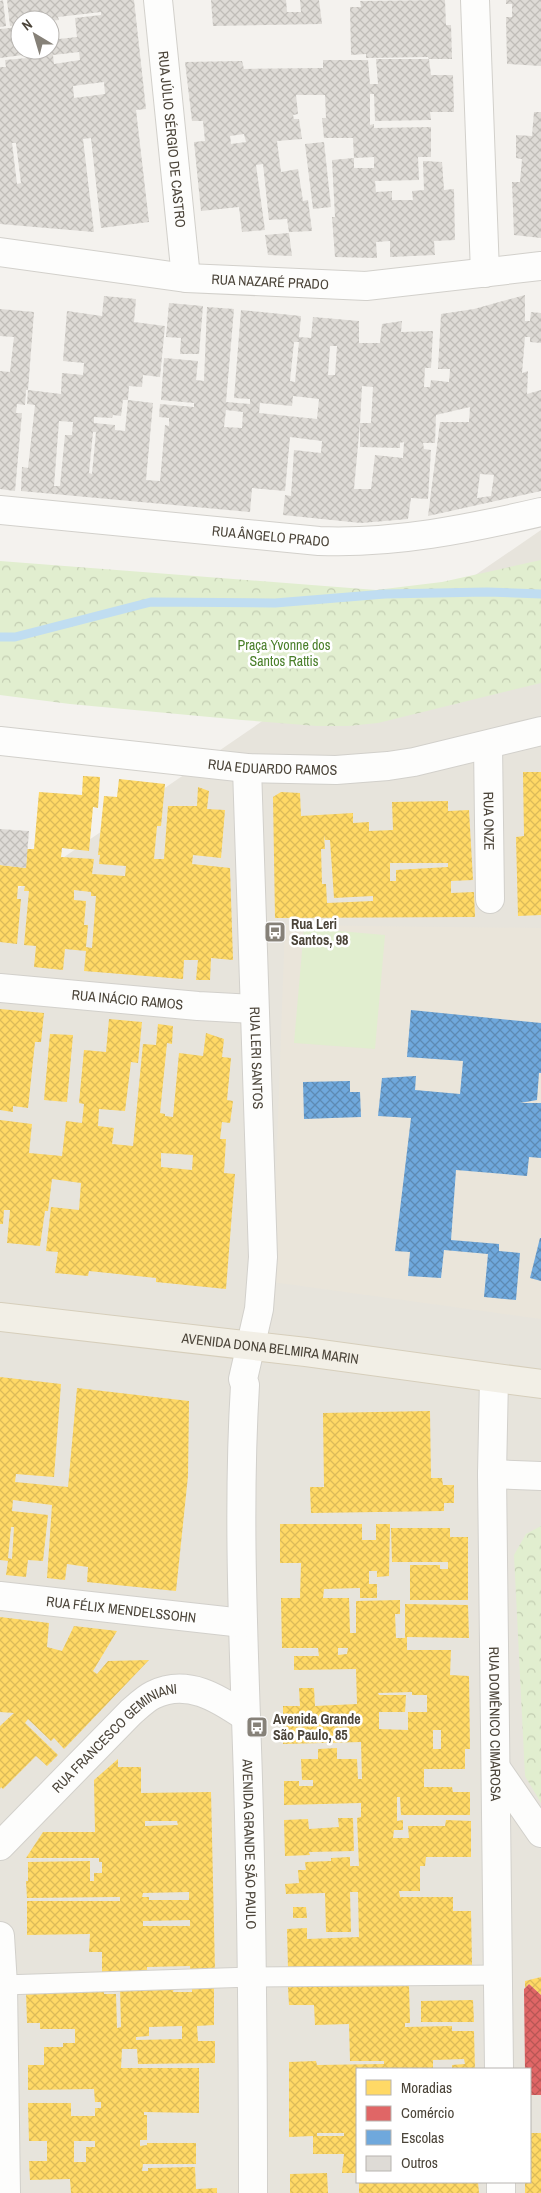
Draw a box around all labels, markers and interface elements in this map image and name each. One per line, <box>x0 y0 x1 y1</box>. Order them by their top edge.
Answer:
north arrow <box>10 10 60 60</box>
text: N <box>18 15 36 34</box>
street label: RUA JÚLIO SÉRGIO DE CASTRO <box>154 50 190 229</box>
street label: RUA NAZARÉ PRADO <box>211 270 329 293</box>
street label: RUA ÂNGELO PRADO <box>211 522 330 550</box>
park label: Praça Yvonne dos Santos Rattis <box>238 636 331 670</box>
street label: RUA EDUARDO RAMOS <box>207 755 338 779</box>
street label: RUA ONZE <box>480 792 498 850</box>
place label: Rua Leri Santos, 98 <box>291 915 348 949</box>
bus stop icon: Rua Leri Santos, 98 <box>263 920 287 944</box>
street label: RUA INÁCIO RAMOS <box>71 986 184 1014</box>
street label: RUA LERI SANTOS <box>246 1006 267 1110</box>
street label: AVENIDA DONA BELMIRA MARIN <box>180 1329 360 1368</box>
street label: RUA FÉLIX MENDELSSOHN <box>45 1592 197 1627</box>
street label: RUA DOMÊNICO CIMAROSA <box>485 1647 505 1802</box>
street label: RUA FRANCESCO GEMINIANI <box>48 1680 178 1797</box>
place label: Avenida Grande São Paulo, 85 <box>273 1710 361 1744</box>
bus stop icon: Avenida Grande São Paulo, 85 <box>245 1715 269 1739</box>
street label: AVENIDA GRANDE SÃO PAULO <box>238 1758 260 1930</box>
legend <box>356 2068 531 2183</box>
text: Moradias <box>401 2077 452 2098</box>
text: Comércio <box>401 2102 454 2123</box>
text: Escolas <box>401 2127 444 2148</box>
text: Outros <box>401 2152 438 2173</box>

